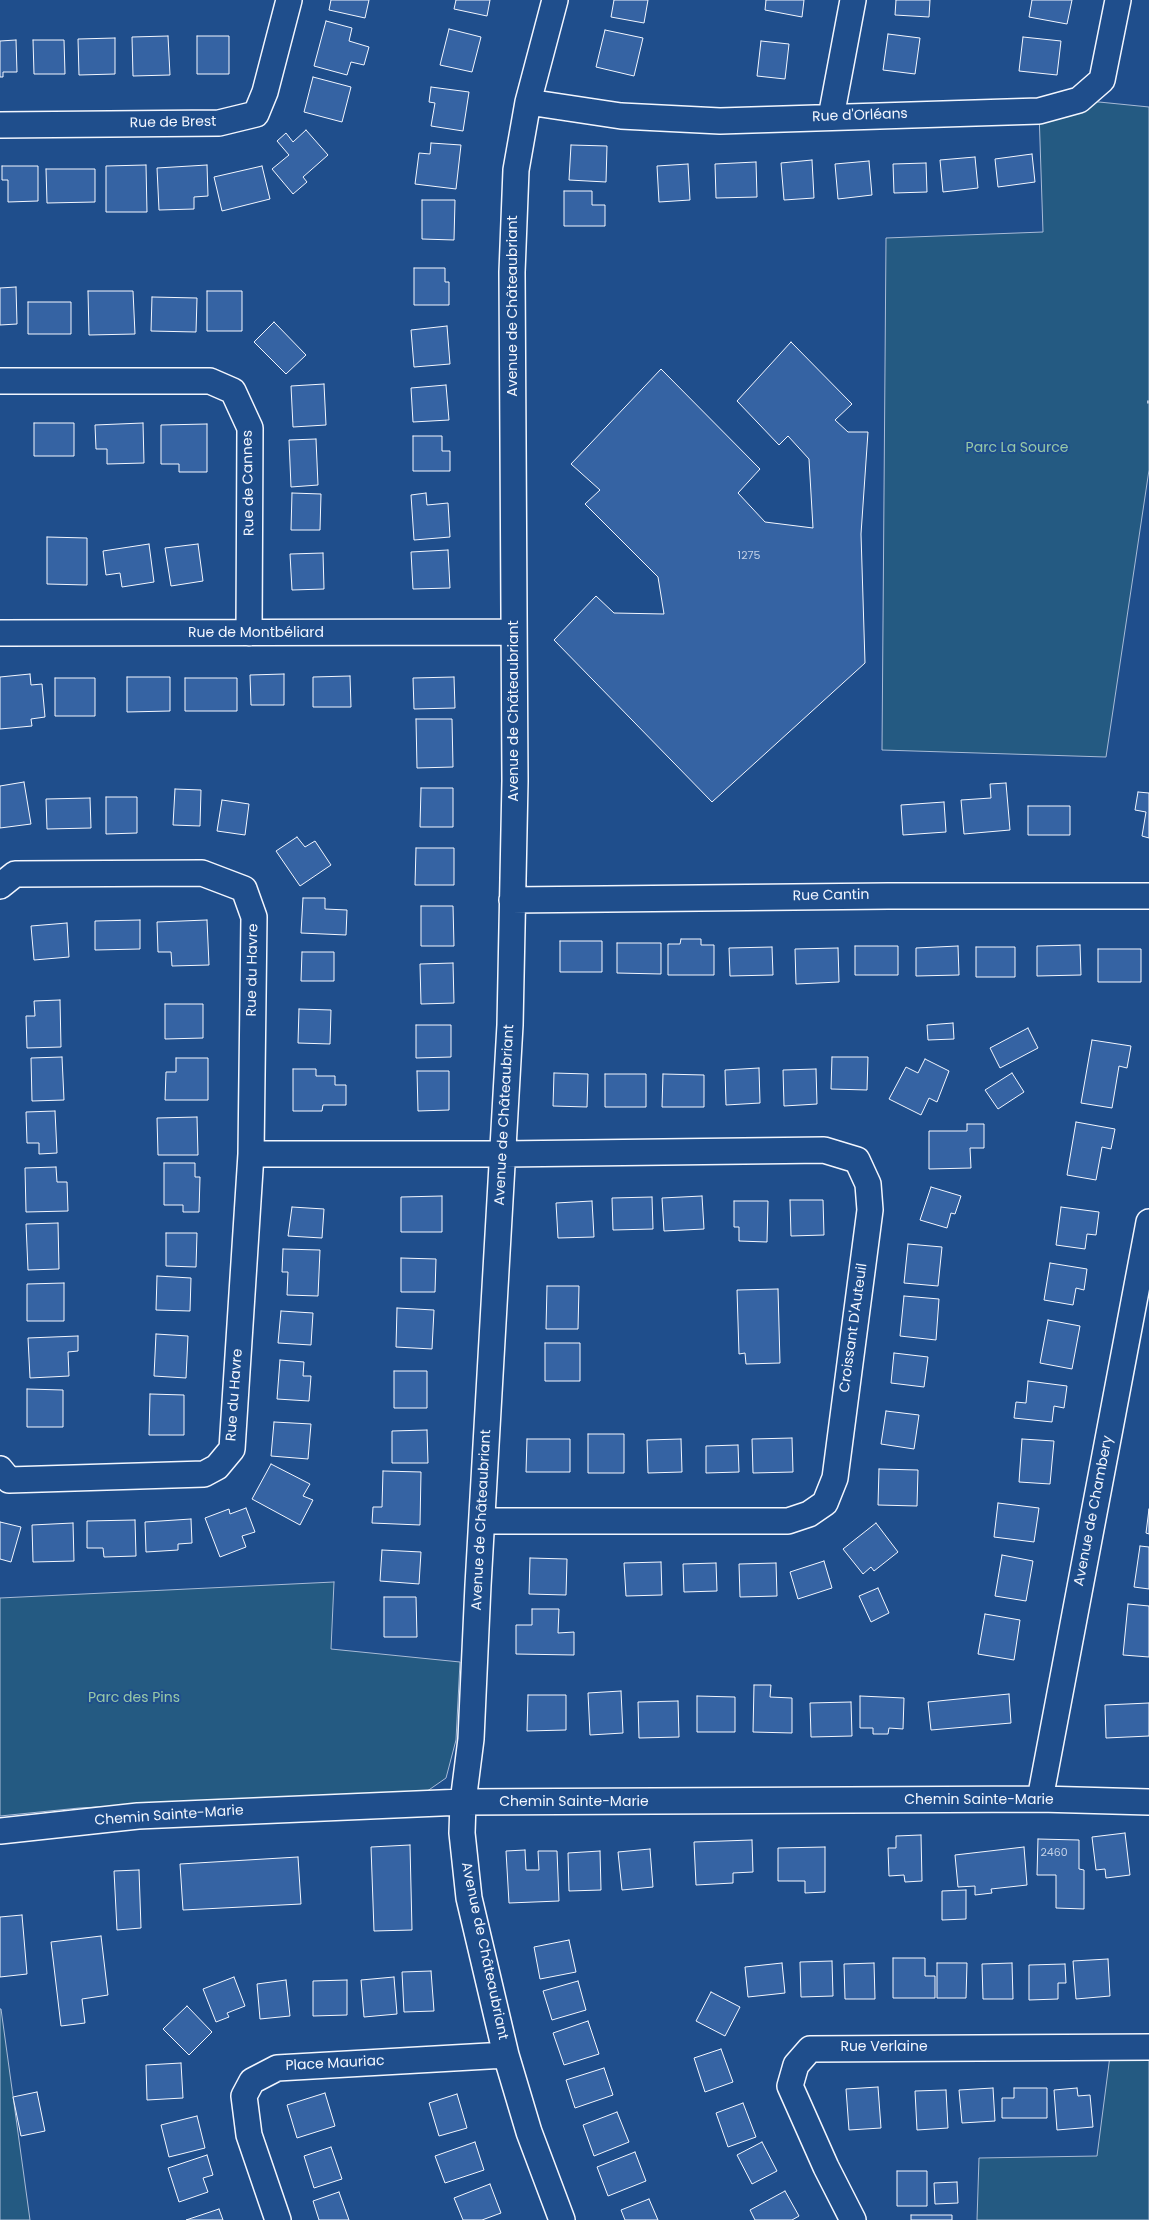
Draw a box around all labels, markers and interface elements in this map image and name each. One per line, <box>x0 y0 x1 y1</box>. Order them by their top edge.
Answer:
street label: Rue d'Orléans <box>812 106 908 126</box>
street label: Rue de Brest <box>130 114 216 132</box>
street label: Avenue de Châteaubriant <box>505 215 521 397</box>
street label: Rue de Cannes <box>240 430 258 536</box>
park label: Parc La Source <box>966 440 1068 456</box>
house number: 1275 <box>738 549 760 563</box>
street label: Avenue de Châteaubriant <box>506 620 522 802</box>
street label: Rue de Montbéliard <box>188 625 324 641</box>
street label: Rue Cantin <box>793 887 869 905</box>
street label: Rue du Havre <box>244 923 262 1017</box>
street label: Avenue de Châteaubriant <box>492 1024 518 1206</box>
street label: Croissant D'Auteuil <box>837 1262 871 1394</box>
street label: Rue du Havre <box>223 1348 247 1442</box>
street label: Avenue de Châteaubriant <box>469 1429 495 1611</box>
street label: Avenue de Chambery <box>1071 1434 1117 1588</box>
park label: Parc des Pins <box>88 1690 180 1706</box>
street label: Chemin Sainte-Marie <box>904 1792 1054 1808</box>
street label: Chemin Sainte-Marie <box>499 1794 649 1810</box>
street label: Chemin Sainte-Marie <box>94 1802 244 1830</box>
house number: 2460 <box>1040 1846 1068 1860</box>
street label: Avenue de Châteaubriant <box>457 1861 511 2041</box>
street label: Rue Verlaine <box>840 2039 928 2055</box>
street label: Place Mauriac <box>285 2053 385 2075</box>

